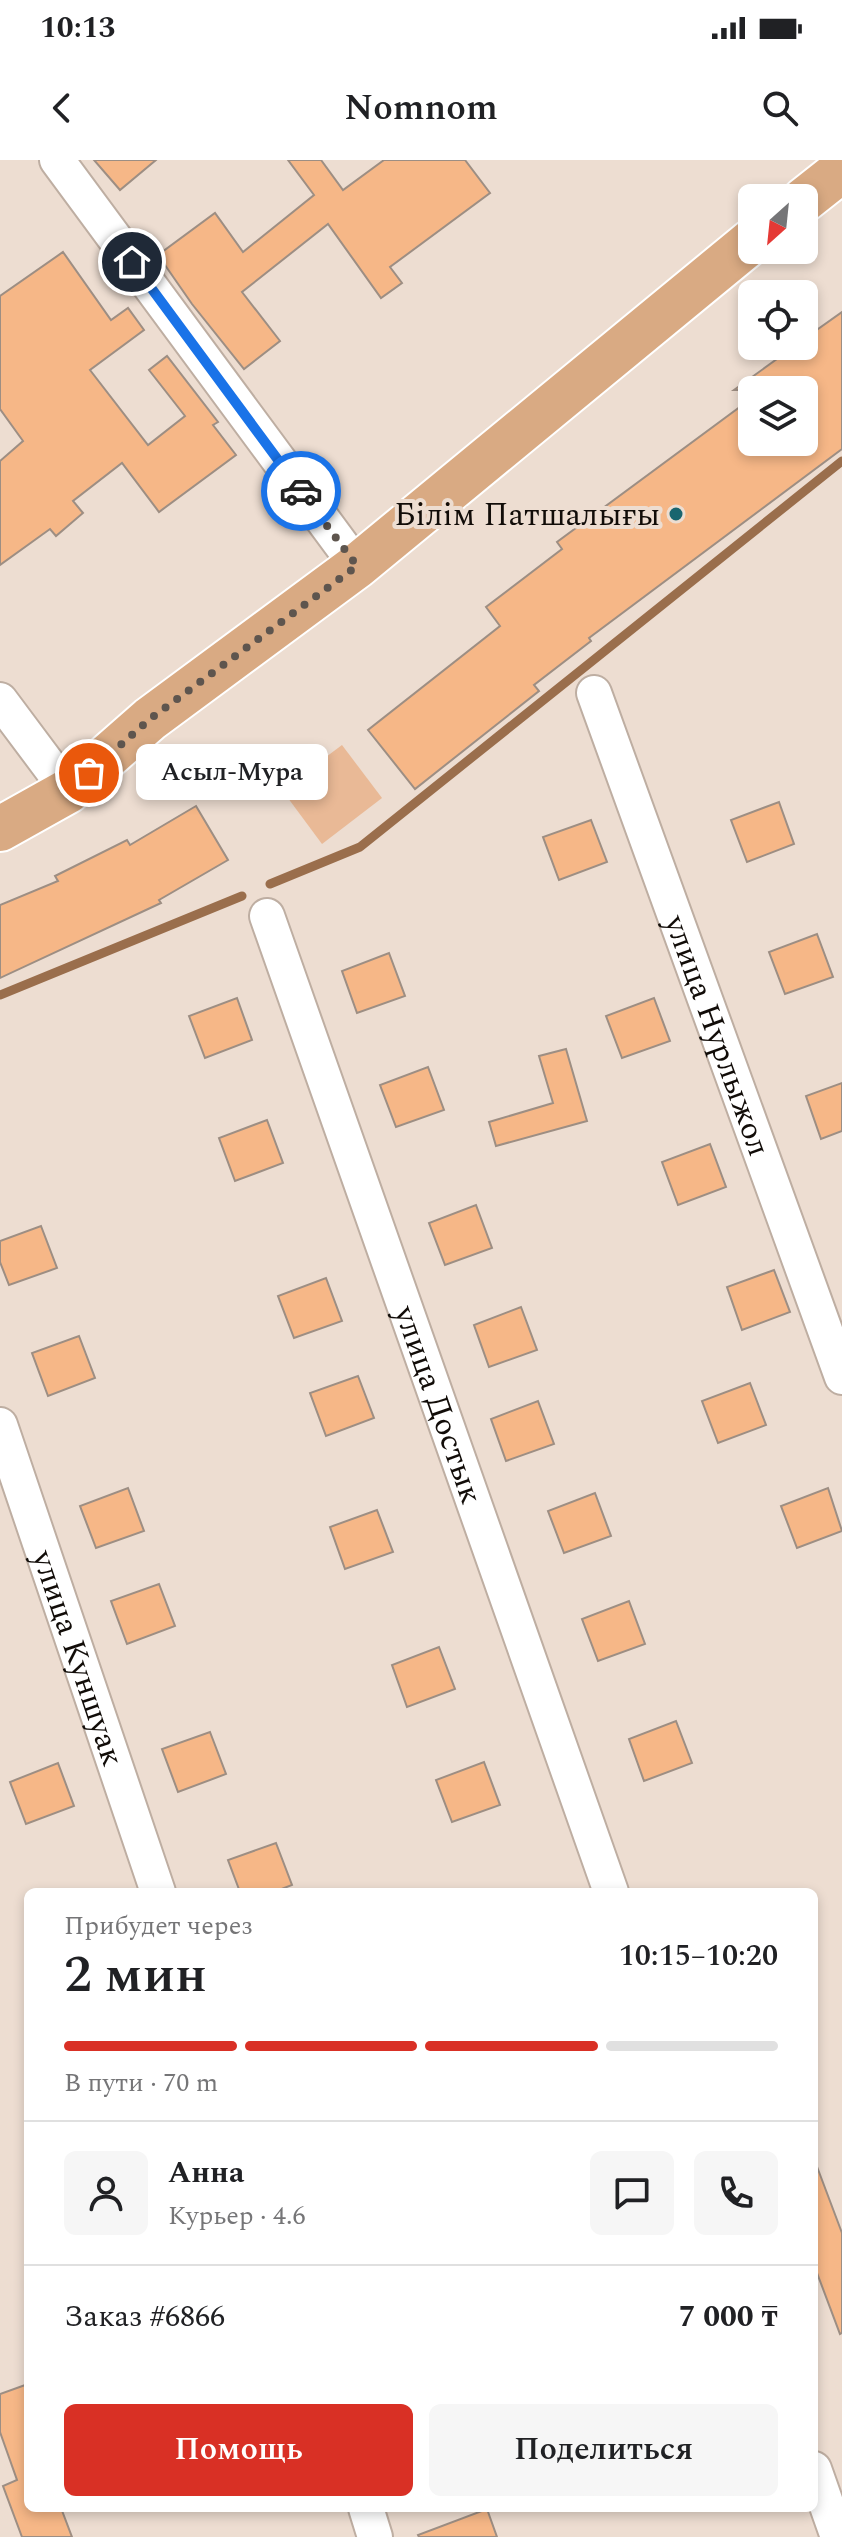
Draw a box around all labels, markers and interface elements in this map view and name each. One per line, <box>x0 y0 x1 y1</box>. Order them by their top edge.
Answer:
text: 10:13 <box>40 5 115 51</box>
text: Nomnom <box>344 81 498 136</box>
icon: back <box>40 86 84 130</box>
icon: search <box>758 86 802 130</box>
north arrow <box>738 184 818 264</box>
map controls <box>738 184 818 456</box>
pin <box>98 228 166 296</box>
icon: home <box>110 240 154 284</box>
button: locate <box>738 280 818 360</box>
button: layers <box>738 376 818 456</box>
courier <box>261 451 341 531</box>
icon: car <box>279 469 323 513</box>
place label: Білім Патшалығы <box>394 491 660 540</box>
marker: Білім Патшалығы <box>667 505 685 523</box>
pin <box>55 739 123 807</box>
callout: Асыл-Мура <box>137 745 329 801</box>
icon: bag <box>67 751 111 795</box>
text: Асыл-Мура <box>161 752 303 792</box>
street label: улица Нурлыжол <box>650 907 783 1163</box>
street label: улица Достык <box>380 1298 495 1511</box>
street label: улица Куншуак <box>18 1543 137 1773</box>
text: Прибудет через <box>64 1906 253 1946</box>
text: 10:15–10:20 <box>619 1933 778 1979</box>
text: 2 мин <box>64 1936 207 2015</box>
text: В пути · 70 m <box>64 2063 218 2103</box>
text: Анна <box>168 2150 244 2196</box>
button: person <box>64 2151 148 2235</box>
button: chat <box>590 2151 674 2235</box>
button: phone <box>694 2151 778 2235</box>
text: Курьер · 4.6 <box>168 2196 305 2236</box>
text: Заказ #6866 <box>64 2294 225 2340</box>
text: 7 000 ₸ <box>679 2294 778 2340</box>
button: Помощь <box>64 2404 413 2496</box>
button: Поделиться <box>429 2404 778 2496</box>

